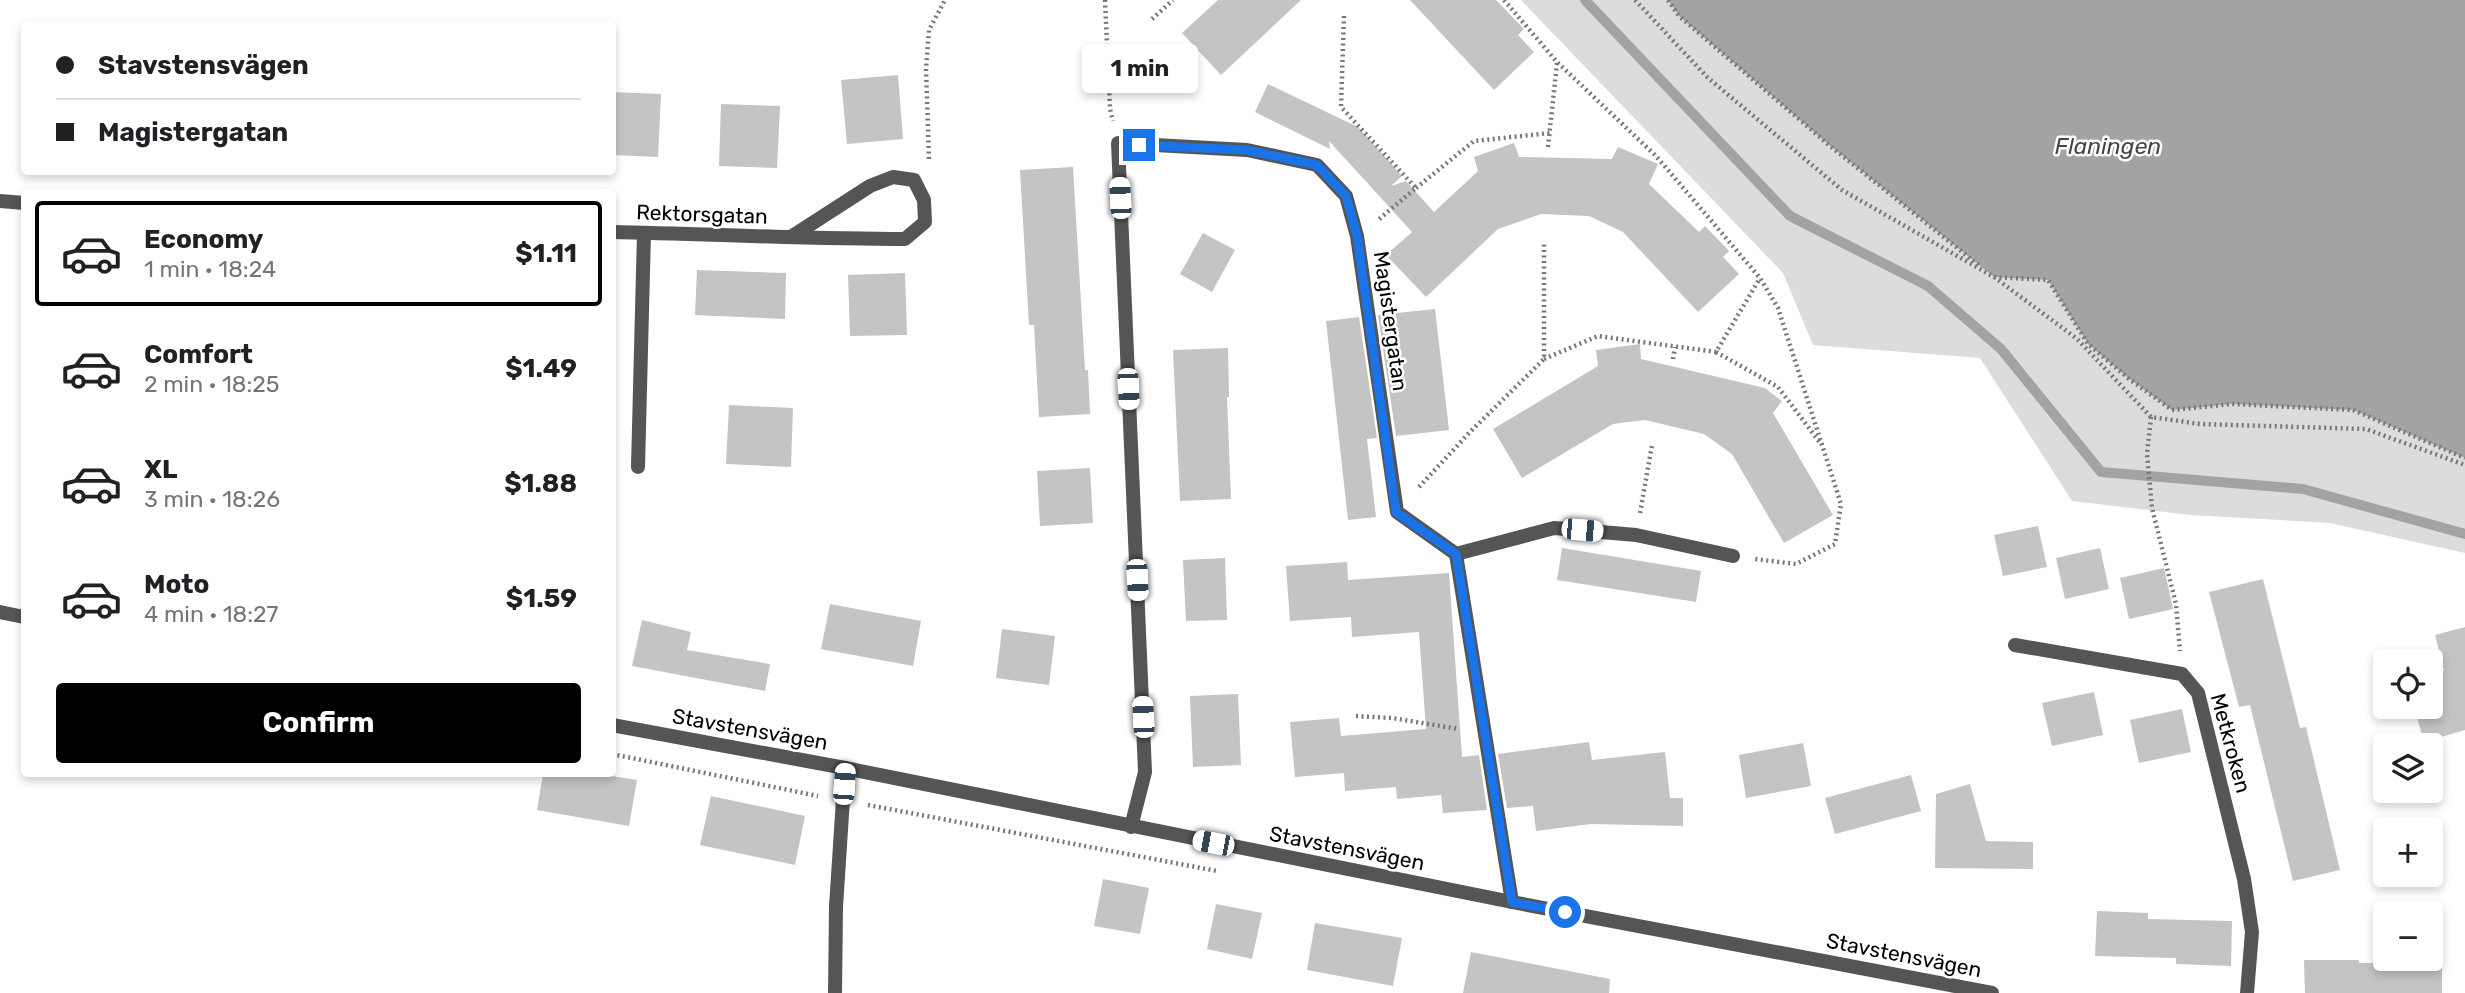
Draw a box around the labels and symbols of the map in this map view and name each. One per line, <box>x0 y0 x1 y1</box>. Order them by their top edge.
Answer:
callout: 1 min <box>1081 44 1197 92</box>
route end <box>1123 129 1155 161</box>
water label: Flaningen <box>2055 132 2161 160</box>
car <box>1109 176 1132 220</box>
street label: Rektorsgatan <box>636 199 768 229</box>
street label: Magistergatan <box>1369 250 1413 392</box>
car <box>1117 367 1140 411</box>
car <box>1561 518 1604 542</box>
car <box>1126 558 1149 602</box>
street label: Metkroken <box>2206 690 2256 796</box>
car <box>1132 695 1155 739</box>
street label: Stavstensvägen <box>670 703 830 755</box>
car <box>833 762 856 806</box>
street label: Stavstensvägen <box>1267 821 1427 875</box>
car <box>1191 829 1236 857</box>
route start <box>1549 896 1581 928</box>
street label: Stavstensvägen <box>1824 928 1984 982</box>

